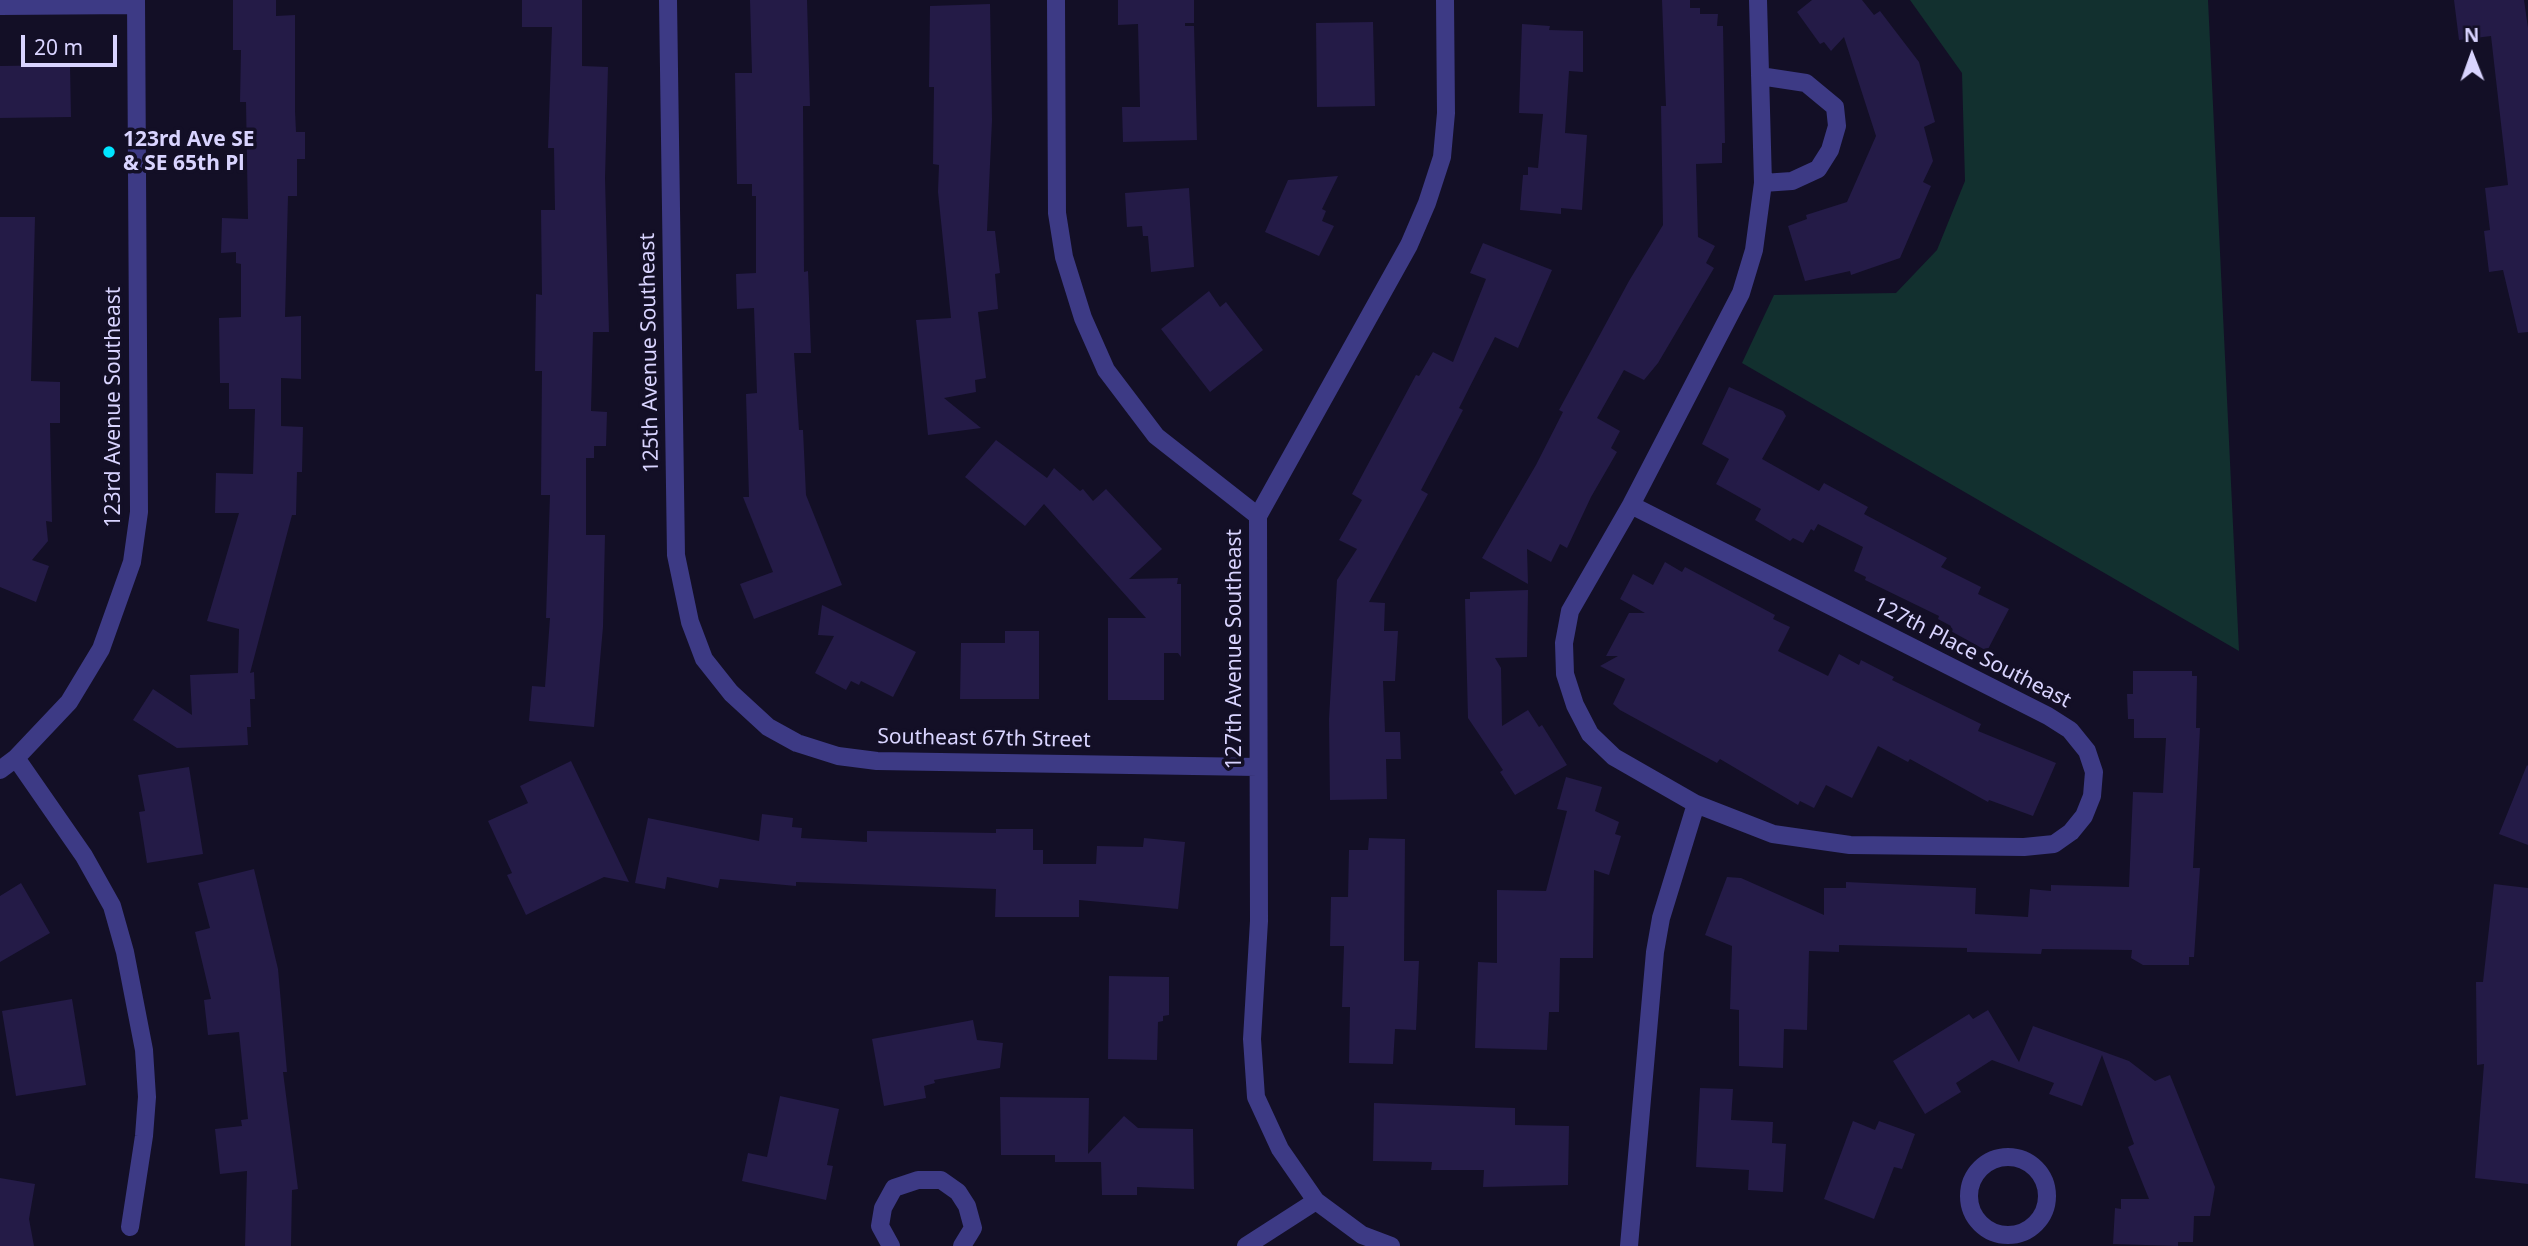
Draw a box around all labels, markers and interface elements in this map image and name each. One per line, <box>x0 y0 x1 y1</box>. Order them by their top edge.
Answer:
scale bar <box>24 21 121 65</box>
north arrow <box>2437 21 2507 91</box>
text: N <box>2464 22 2480 48</box>
text: 20 m <box>34 33 83 61</box>
place label: 123rd Ave SE & SE 65th Pl <box>123 127 255 177</box>
marker: 123rd Ave SE & SE 65th Pl <box>101 144 117 160</box>
street label: 125th Avenue Southeast <box>635 233 665 473</box>
street label: 123rd Avenue Southeast <box>101 287 127 527</box>
street label: 127th Avenue Southeast <box>1222 529 1248 769</box>
street label: 127th Place Southeast <box>1869 592 2075 714</box>
street label: Southeast 67th Street <box>877 725 1091 753</box>

